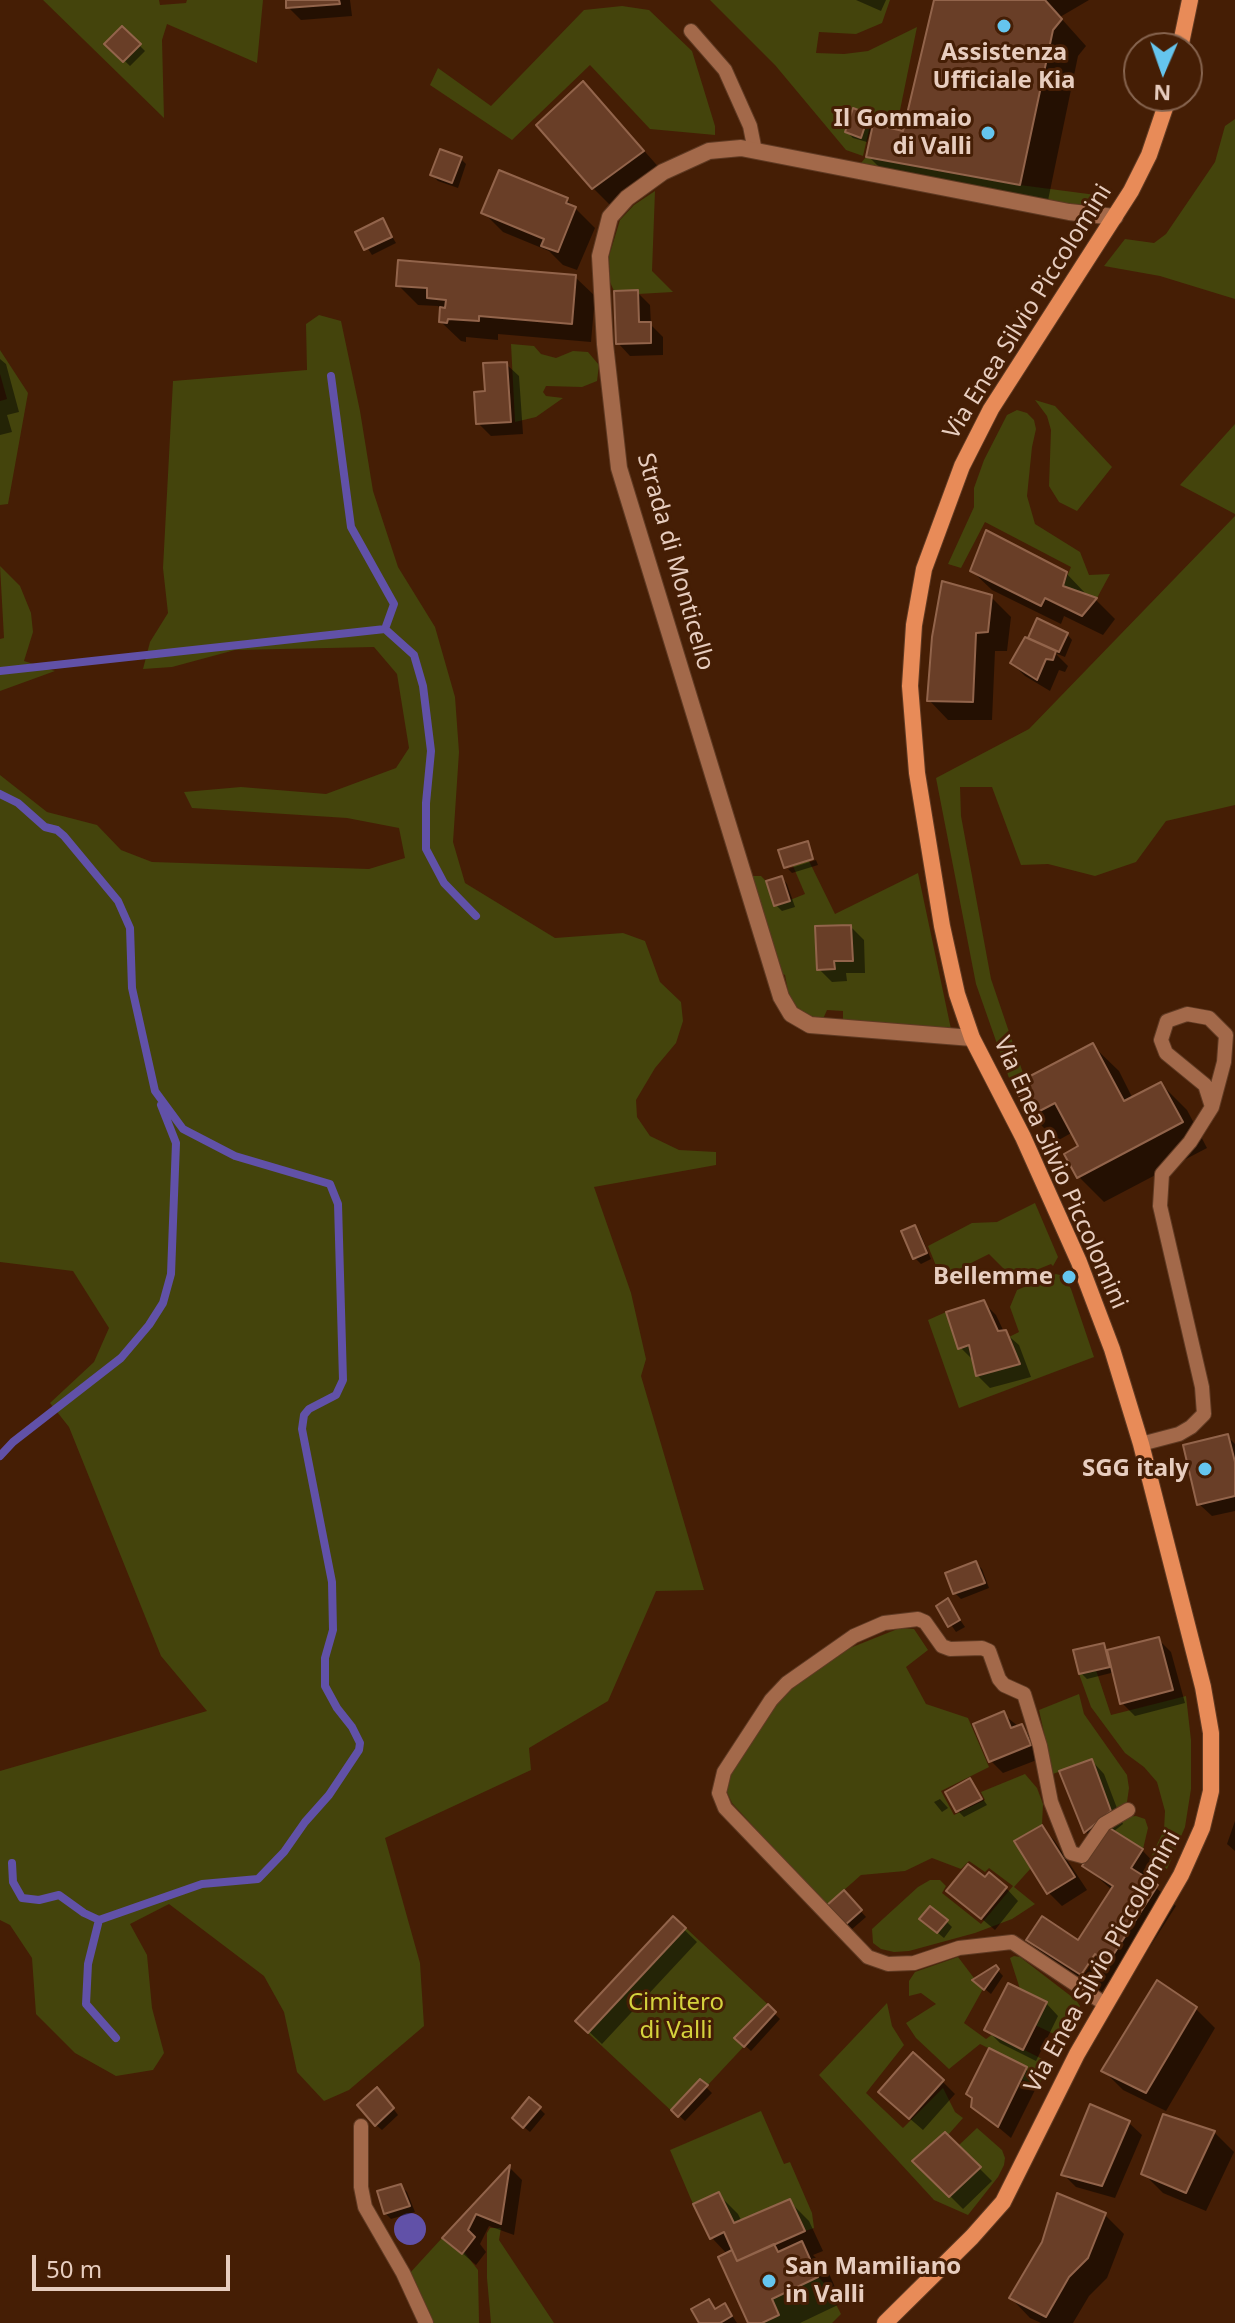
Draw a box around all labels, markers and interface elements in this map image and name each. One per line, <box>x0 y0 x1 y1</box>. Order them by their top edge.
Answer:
marker: Assistenza Ufficiale Kia <box>995 17 1013 35</box>
north arrow <box>1123 32 1203 112</box>
place label: Assistenza Ufficiale Kia <box>933 39 1075 95</box>
text: N <box>1153 79 1172 109</box>
place label: Il Gommaio di Valli <box>834 105 972 161</box>
marker: Il Gommaio di Valli <box>979 124 997 142</box>
street label: Via Enea Silvio Piccolomini <box>938 179 1118 445</box>
street label: Strada di Monticello <box>630 450 720 674</box>
street label: Via Enea Silvio Piccolomini <box>987 1032 1133 1314</box>
place label: Bellemme <box>933 1263 1053 1291</box>
marker: Bellemme <box>1060 1268 1078 1286</box>
place label: SGG italy <box>1082 1455 1189 1483</box>
marker: SGG italy <box>1196 1460 1214 1478</box>
street label: Via Enea Silvio Piccolomini <box>1019 1826 1187 2098</box>
park label: Cimitero di Valli <box>628 1989 724 2045</box>
scale bar <box>36 2239 234 2289</box>
text: 50 m <box>46 2252 102 2285</box>
place label: San Mamiliano in Valli <box>785 2253 961 2309</box>
marker: San Mamiliano in Valli <box>760 2272 778 2290</box>

